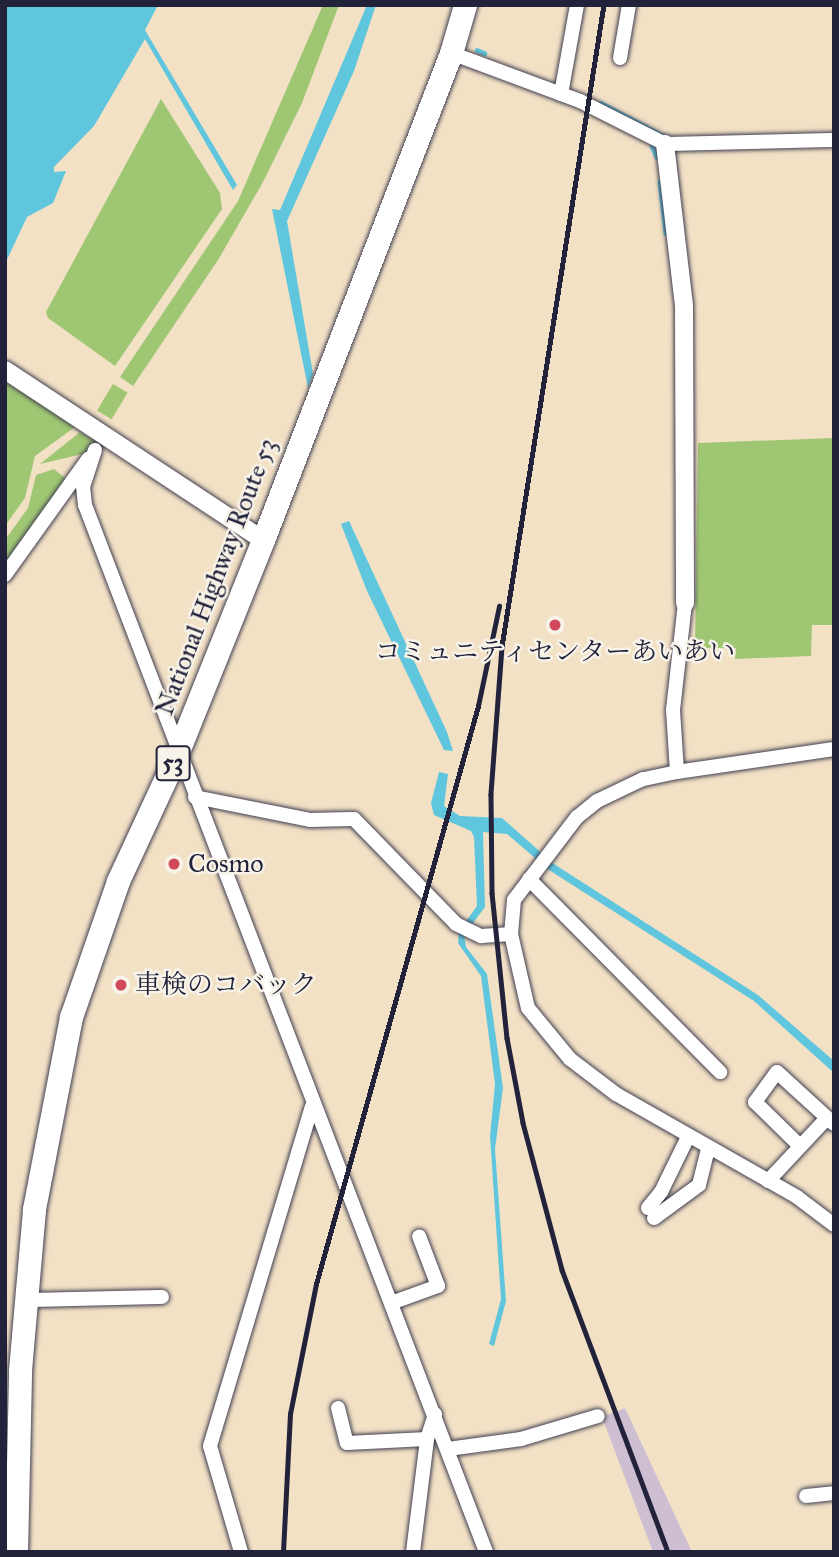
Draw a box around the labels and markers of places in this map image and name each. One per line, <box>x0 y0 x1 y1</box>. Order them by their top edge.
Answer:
marker: コミュニティセンターあいあい <box>547 617 563 633</box>
place label: コミュニティセンターあいあい <box>373 636 737 668</box>
place label: Cosmo <box>188 848 264 880</box>
marker: Cosmo <box>166 856 182 872</box>
place label: 車検のコバック <box>135 969 317 1001</box>
marker: 車検のコバック <box>113 977 129 993</box>

